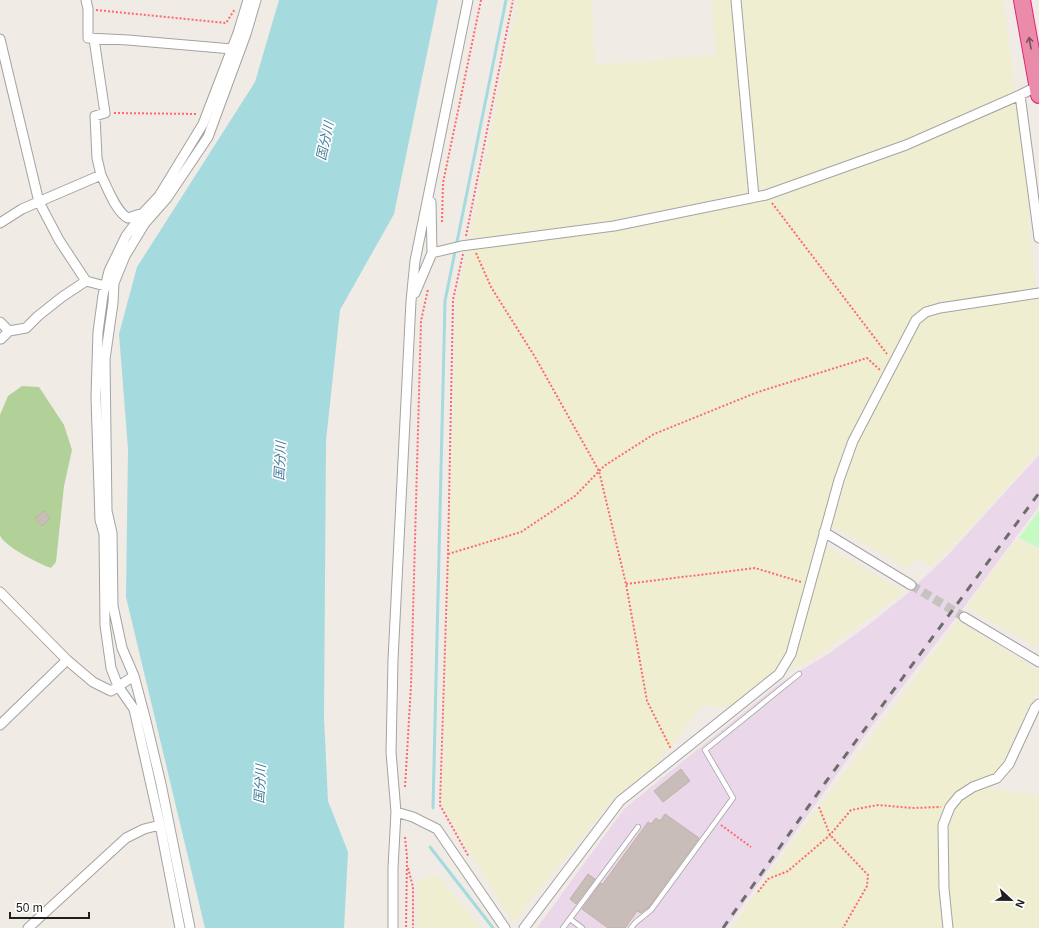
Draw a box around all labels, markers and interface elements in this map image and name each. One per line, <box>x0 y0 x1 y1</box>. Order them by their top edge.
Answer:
one-way arrow <box>1026 37 1034 50</box>
water label: 国分川 <box>314 118 337 162</box>
water label: 国分川 <box>271 439 289 481</box>
water label: 国分川 <box>251 762 269 804</box>
north arrow <box>991 880 1031 920</box>
scale bar <box>10 894 89 920</box>
text: N <box>1013 898 1027 910</box>
text: 50 m <box>16 901 43 915</box>

